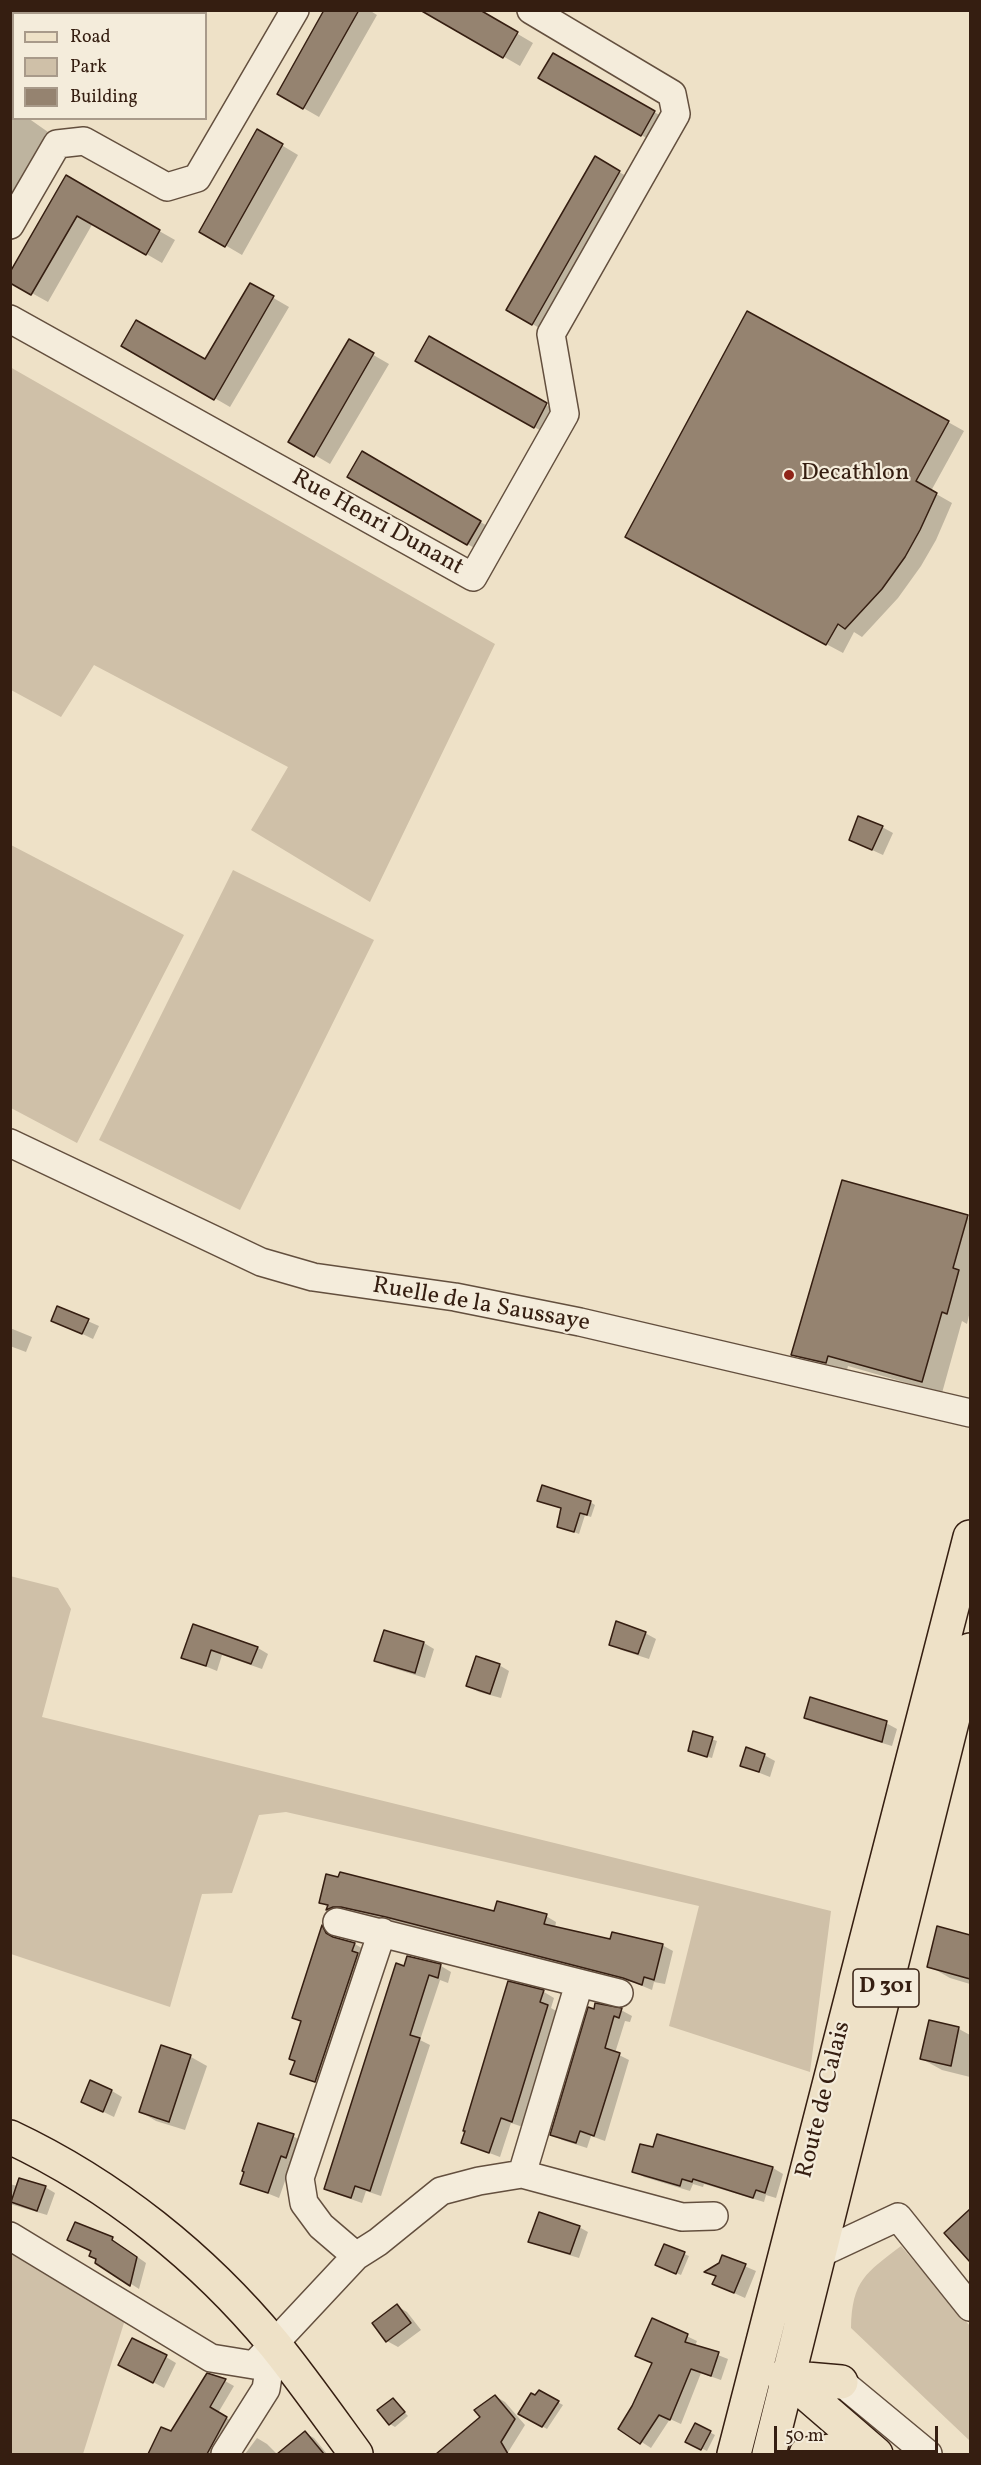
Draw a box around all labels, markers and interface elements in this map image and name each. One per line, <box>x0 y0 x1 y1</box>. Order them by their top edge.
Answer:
legend <box>12 12 207 120</box>
text: Road <box>70 25 111 50</box>
text: Park <box>70 55 107 80</box>
text: Building <box>70 85 138 110</box>
place label: Decathlon <box>801 461 909 489</box>
street label: Rue Henri Dunant <box>286 465 468 583</box>
marker: Decathlon <box>782 468 796 482</box>
street label: Ruelle de la Saussaye <box>370 1273 592 1339</box>
road number: D 301 <box>853 1969 919 2007</box>
street label: Route de Calais <box>792 2019 858 2181</box>
scale bar <box>777 2414 940 2452</box>
text: 50 m <box>785 2424 824 2449</box>

